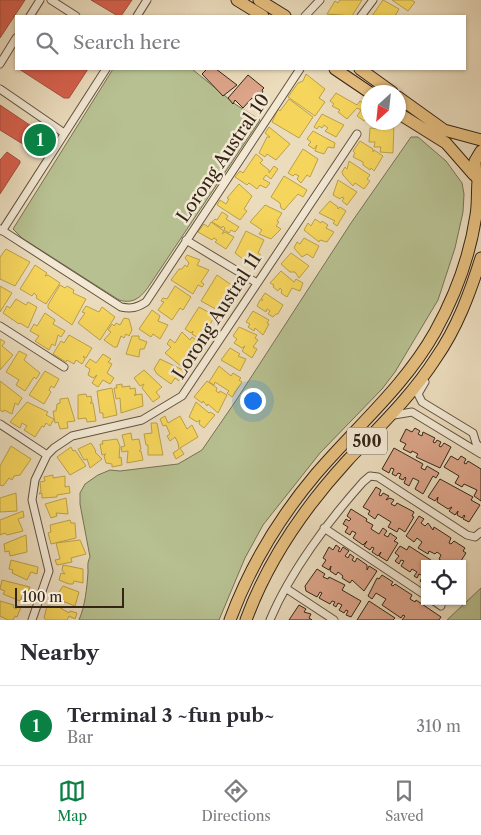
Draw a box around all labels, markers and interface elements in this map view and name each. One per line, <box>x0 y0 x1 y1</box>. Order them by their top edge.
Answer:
search box <box>15 15 466 70</box>
icon: search <box>33 29 61 57</box>
text: Search here <box>73 31 181 54</box>
north arrow <box>361 85 406 130</box>
street label: Lorong Austral 10 <box>172 89 274 227</box>
pin: 1 <box>24 121 56 159</box>
street label: Lorong Austral 11 <box>168 248 266 383</box>
your location <box>240 388 266 414</box>
road number: 500 <box>347 428 387 454</box>
map controls <box>421 560 466 605</box>
button: locate <box>421 560 466 605</box>
scale bar <box>15 585 124 608</box>
text: 100 m <box>22 588 62 606</box>
text: Nearby <box>20 640 99 665</box>
text: Terminal 3 ~fun pub~ <box>67 704 275 727</box>
text: 1 <box>32 716 40 736</box>
text: 310 m <box>416 716 461 736</box>
text: Bar <box>67 727 93 747</box>
tab: Map <box>57 777 87 825</box>
tab: Directions <box>201 777 271 825</box>
tab: Saved <box>385 777 424 825</box>

